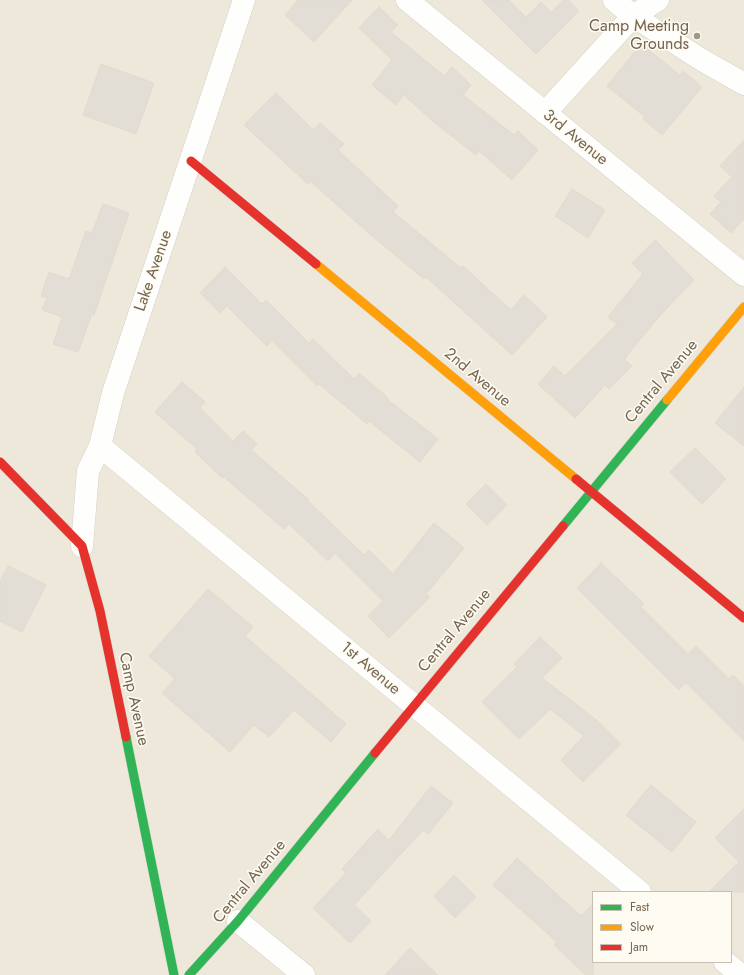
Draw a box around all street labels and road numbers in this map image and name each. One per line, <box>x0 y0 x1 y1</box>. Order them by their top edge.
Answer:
street label: 3rd Avenue <box>539 106 611 170</box>
street label: Lake Avenue <box>131 228 177 314</box>
street label: Central Avenue <box>622 336 702 428</box>
street label: 2nd Avenue <box>440 345 514 411</box>
street label: Central Avenue <box>415 585 495 677</box>
street label: 1st Avenue <box>336 638 404 700</box>
street label: Camp Avenue <box>114 651 152 747</box>
street label: Central Avenue <box>210 836 290 928</box>

